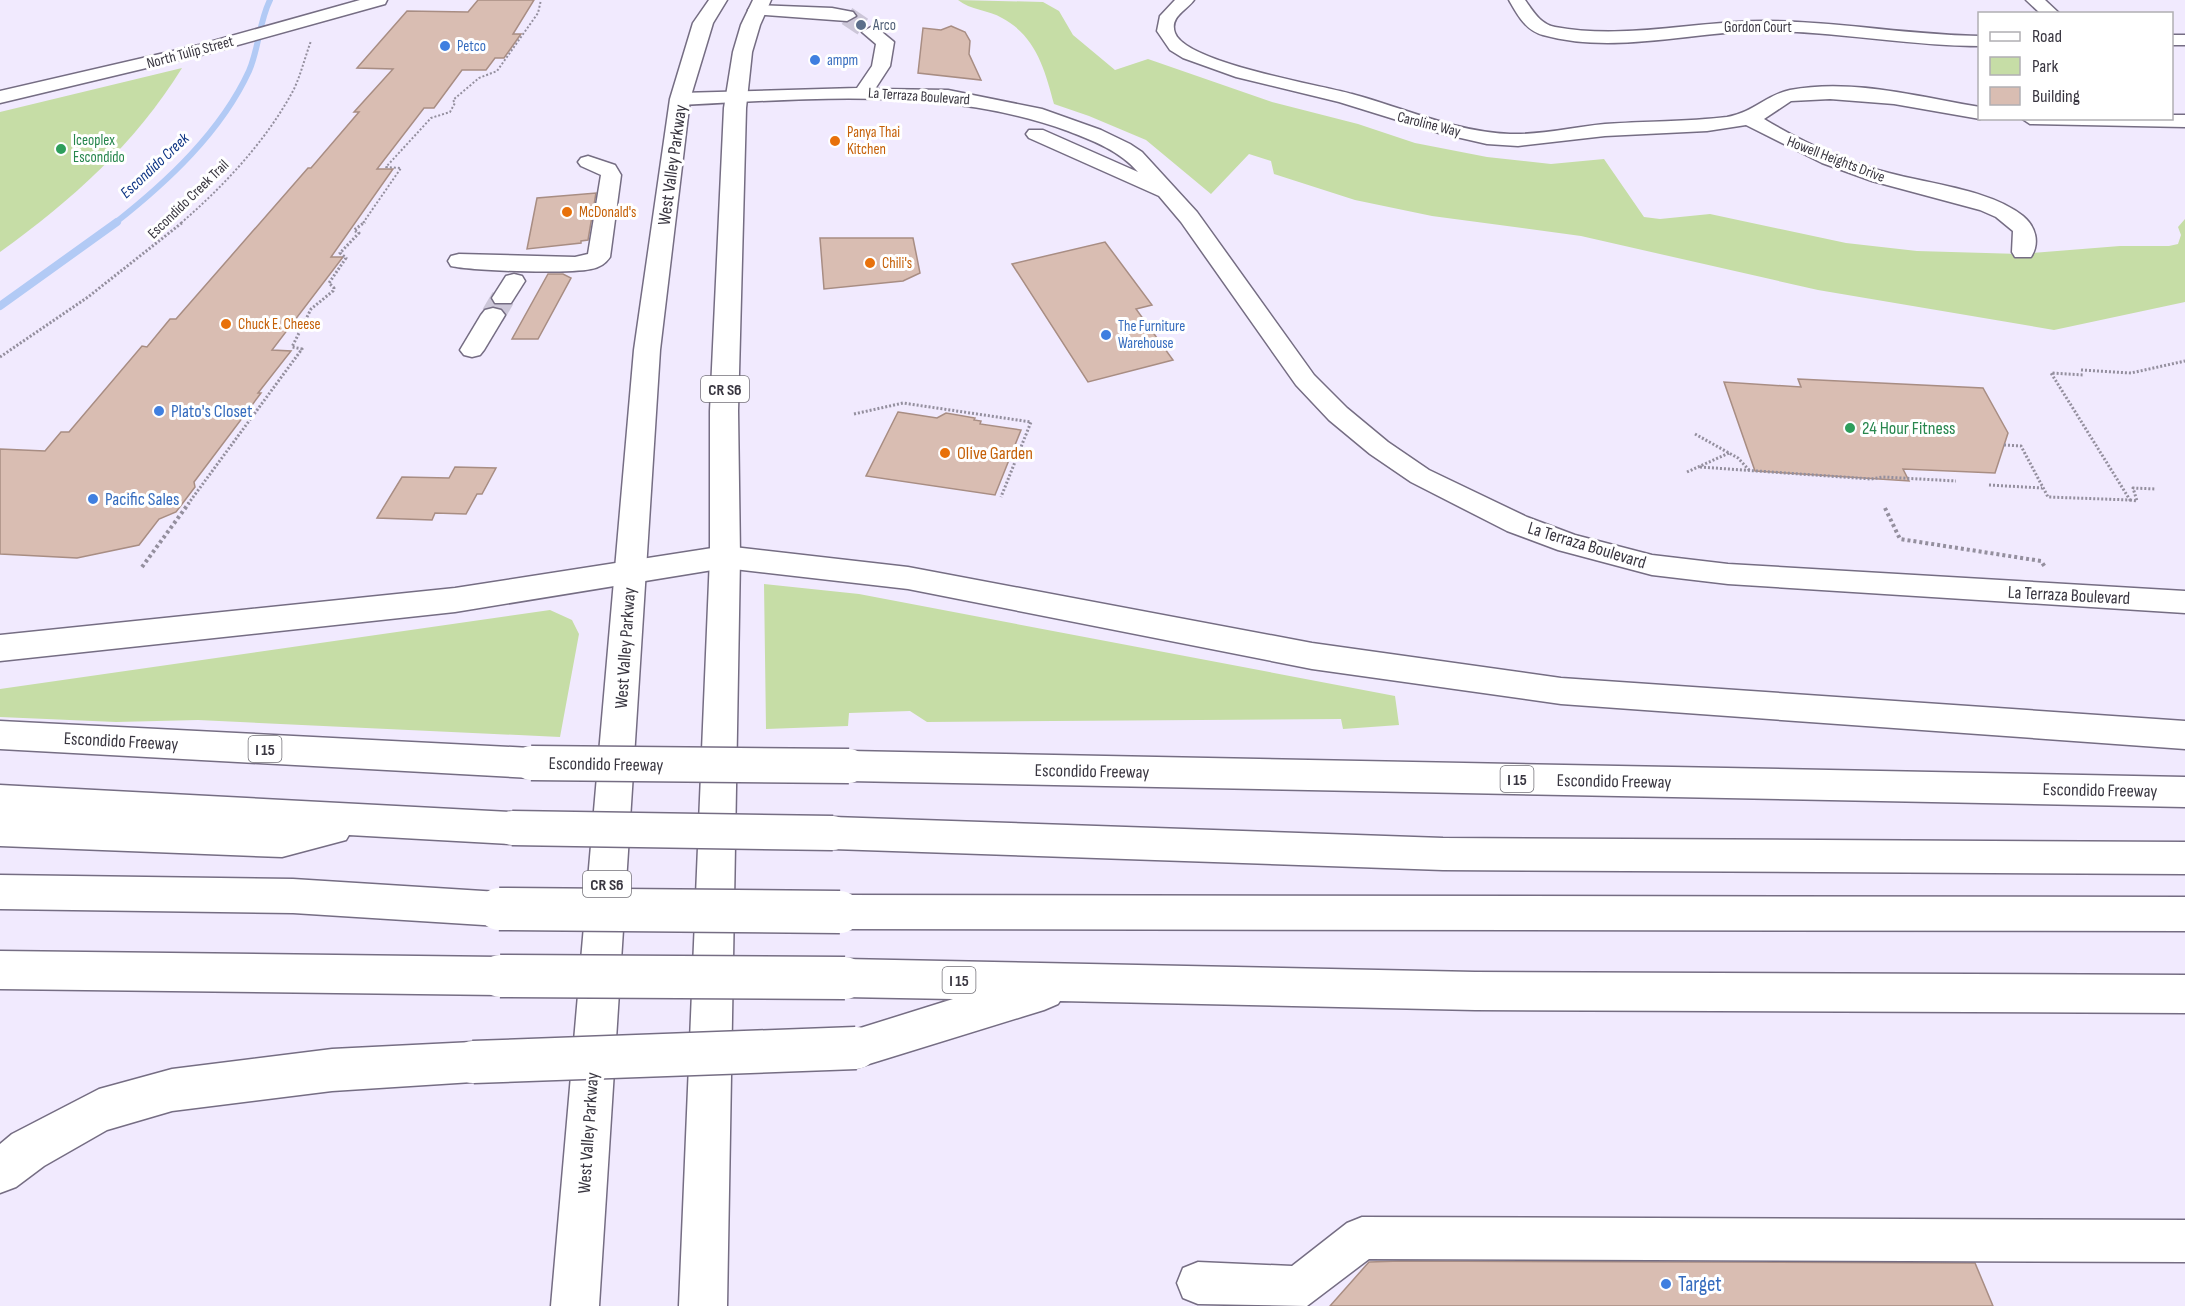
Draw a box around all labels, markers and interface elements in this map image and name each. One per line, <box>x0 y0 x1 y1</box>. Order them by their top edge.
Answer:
legend <box>1978 12 2173 120</box>
place label: Arco <box>872 16 896 35</box>
marker: Arco <box>854 18 868 32</box>
street label: Gordon Court <box>1724 18 1792 37</box>
text: Road <box>2032 26 2062 47</box>
street label: North Tulip Street <box>145 32 236 73</box>
place label: Petco <box>457 37 486 56</box>
marker: Petco <box>438 39 452 53</box>
place label: ampm <box>827 51 858 70</box>
marker: ampm <box>808 53 822 67</box>
text: Park <box>2032 56 2058 77</box>
street label: La Terraza Boulevard <box>867 83 971 110</box>
text: Building <box>2032 86 2080 107</box>
street label: West Valley Parkway <box>654 103 691 227</box>
street label: Caroline Way <box>1395 107 1463 142</box>
place label: Panya Thai Kitchen <box>847 123 900 159</box>
water label: Escondido Creek <box>117 129 194 203</box>
place label: Iceoplex Escondido <box>73 131 125 167</box>
street label: Howell Heights Drive <box>1784 132 1888 187</box>
marker: Panya Thai Kitchen <box>828 134 842 148</box>
marker: Iceoplex Escondido <box>54 142 68 156</box>
street label: Escondido Creek Trail <box>144 156 233 243</box>
place label: McDonald's <box>579 203 637 222</box>
marker: McDonald's <box>560 205 574 219</box>
place label: Chili's <box>882 254 912 273</box>
marker: Chili's <box>863 256 877 270</box>
place label: Chuck E. Cheese <box>238 315 321 334</box>
marker: Chuck E. Cheese <box>219 317 233 331</box>
place label: The Furniture Warehouse <box>1118 317 1185 353</box>
marker: The Furniture Warehouse <box>1099 328 1113 342</box>
road number: CR S6 <box>701 376 749 402</box>
place label: Plato's Closet <box>171 401 253 422</box>
marker: Plato's Closet <box>152 404 166 418</box>
place label: 24 Hour Fitness <box>1862 418 1955 439</box>
marker: 24 Hour Fitness <box>1843 421 1857 435</box>
place label: Olive Garden <box>957 443 1033 464</box>
marker: Olive Garden <box>938 446 952 460</box>
place label: Pacific Sales <box>105 489 179 510</box>
marker: Pacific Sales <box>86 492 100 506</box>
street label: La Terraza Boulevard <box>1525 518 1649 573</box>
street label: La Terraza Boulevard <box>2007 582 2131 609</box>
street label: West Valley Parkway <box>611 587 640 709</box>
street label: Escondido Freeway <box>63 728 179 755</box>
road number: I 15 <box>248 736 282 762</box>
street label: Escondido Freeway <box>549 753 664 776</box>
street label: Escondido Freeway <box>1035 760 1150 783</box>
road number: I 15 <box>1500 766 1534 792</box>
street label: Escondido Freeway <box>1557 770 1672 793</box>
street label: Escondido Freeway <box>2043 779 2158 802</box>
road number: CR S6 <box>583 871 631 897</box>
road number: I 15 <box>942 967 976 993</box>
street label: West Valley Parkway <box>574 1072 603 1194</box>
place label: Target <box>1678 1272 1722 1297</box>
marker: Target <box>1659 1277 1673 1291</box>

